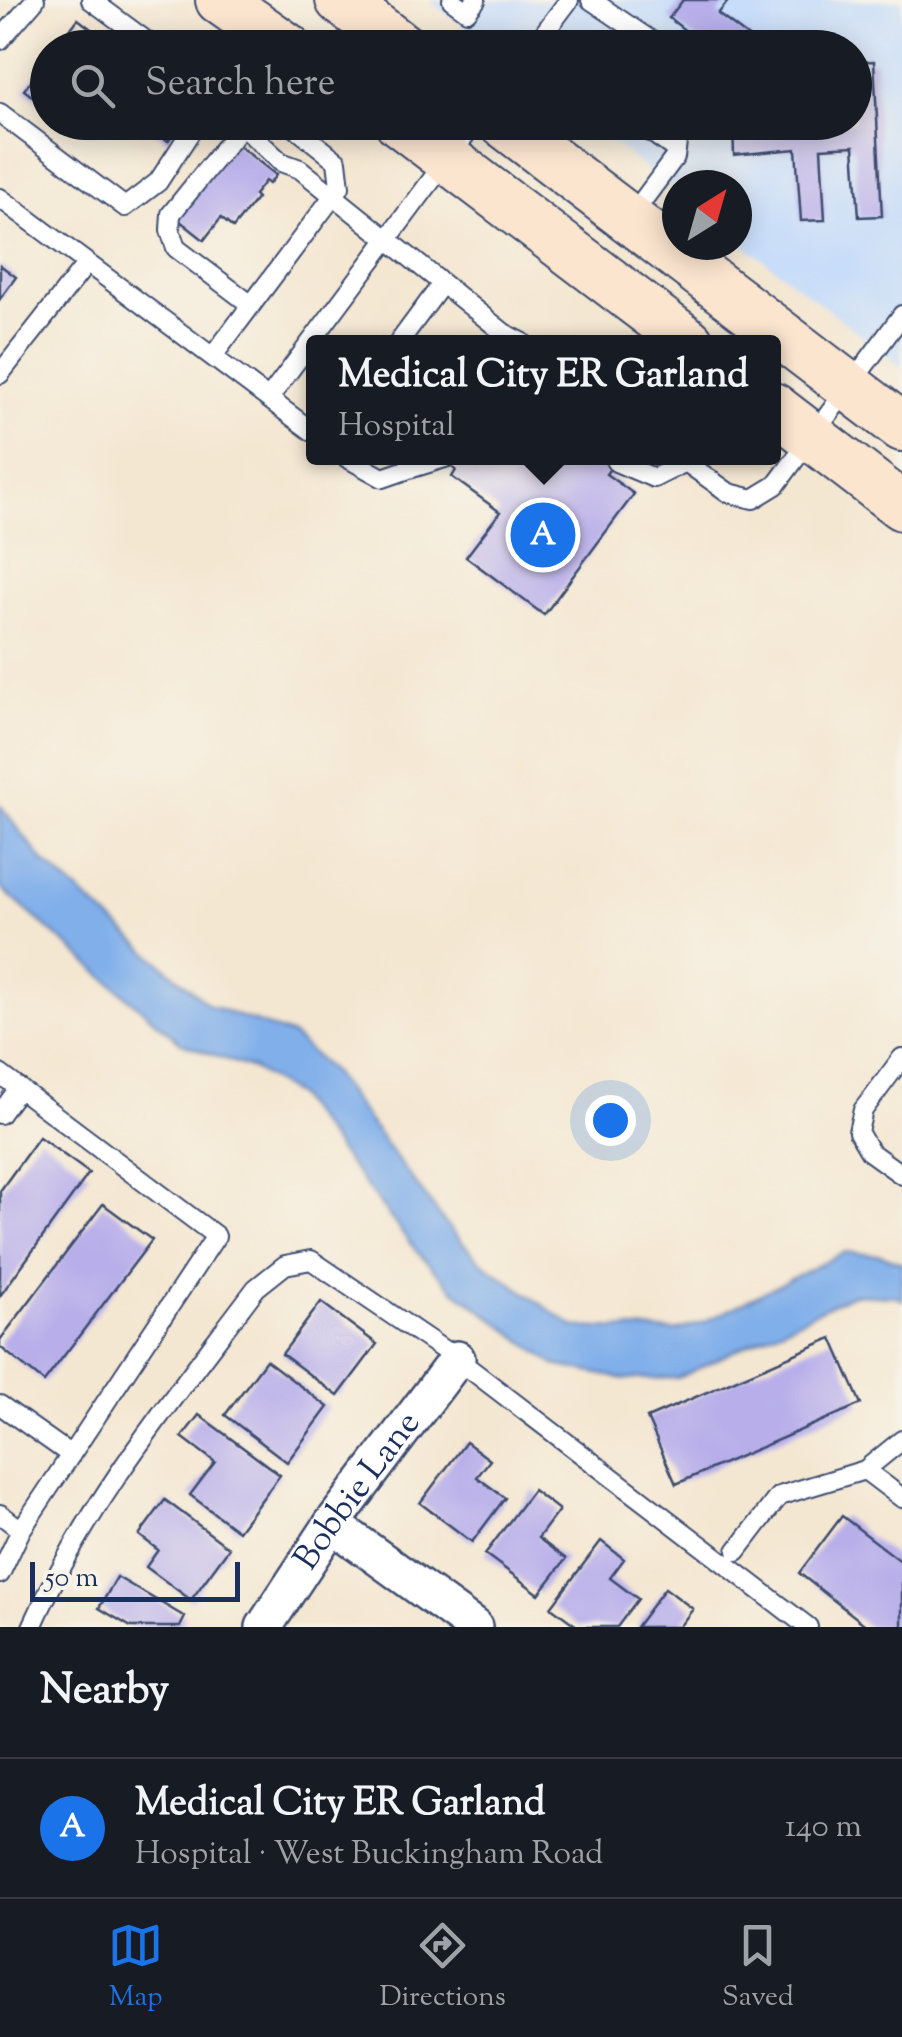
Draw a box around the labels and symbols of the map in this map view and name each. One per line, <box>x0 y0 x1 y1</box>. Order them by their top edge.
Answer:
north arrow <box>662 170 752 260</box>
pin: A <box>510 498 576 572</box>
your location <box>585 1095 636 1146</box>
street label: Bobbie Lane <box>282 1401 434 1581</box>
scale bar <box>30 1557 240 1602</box>

